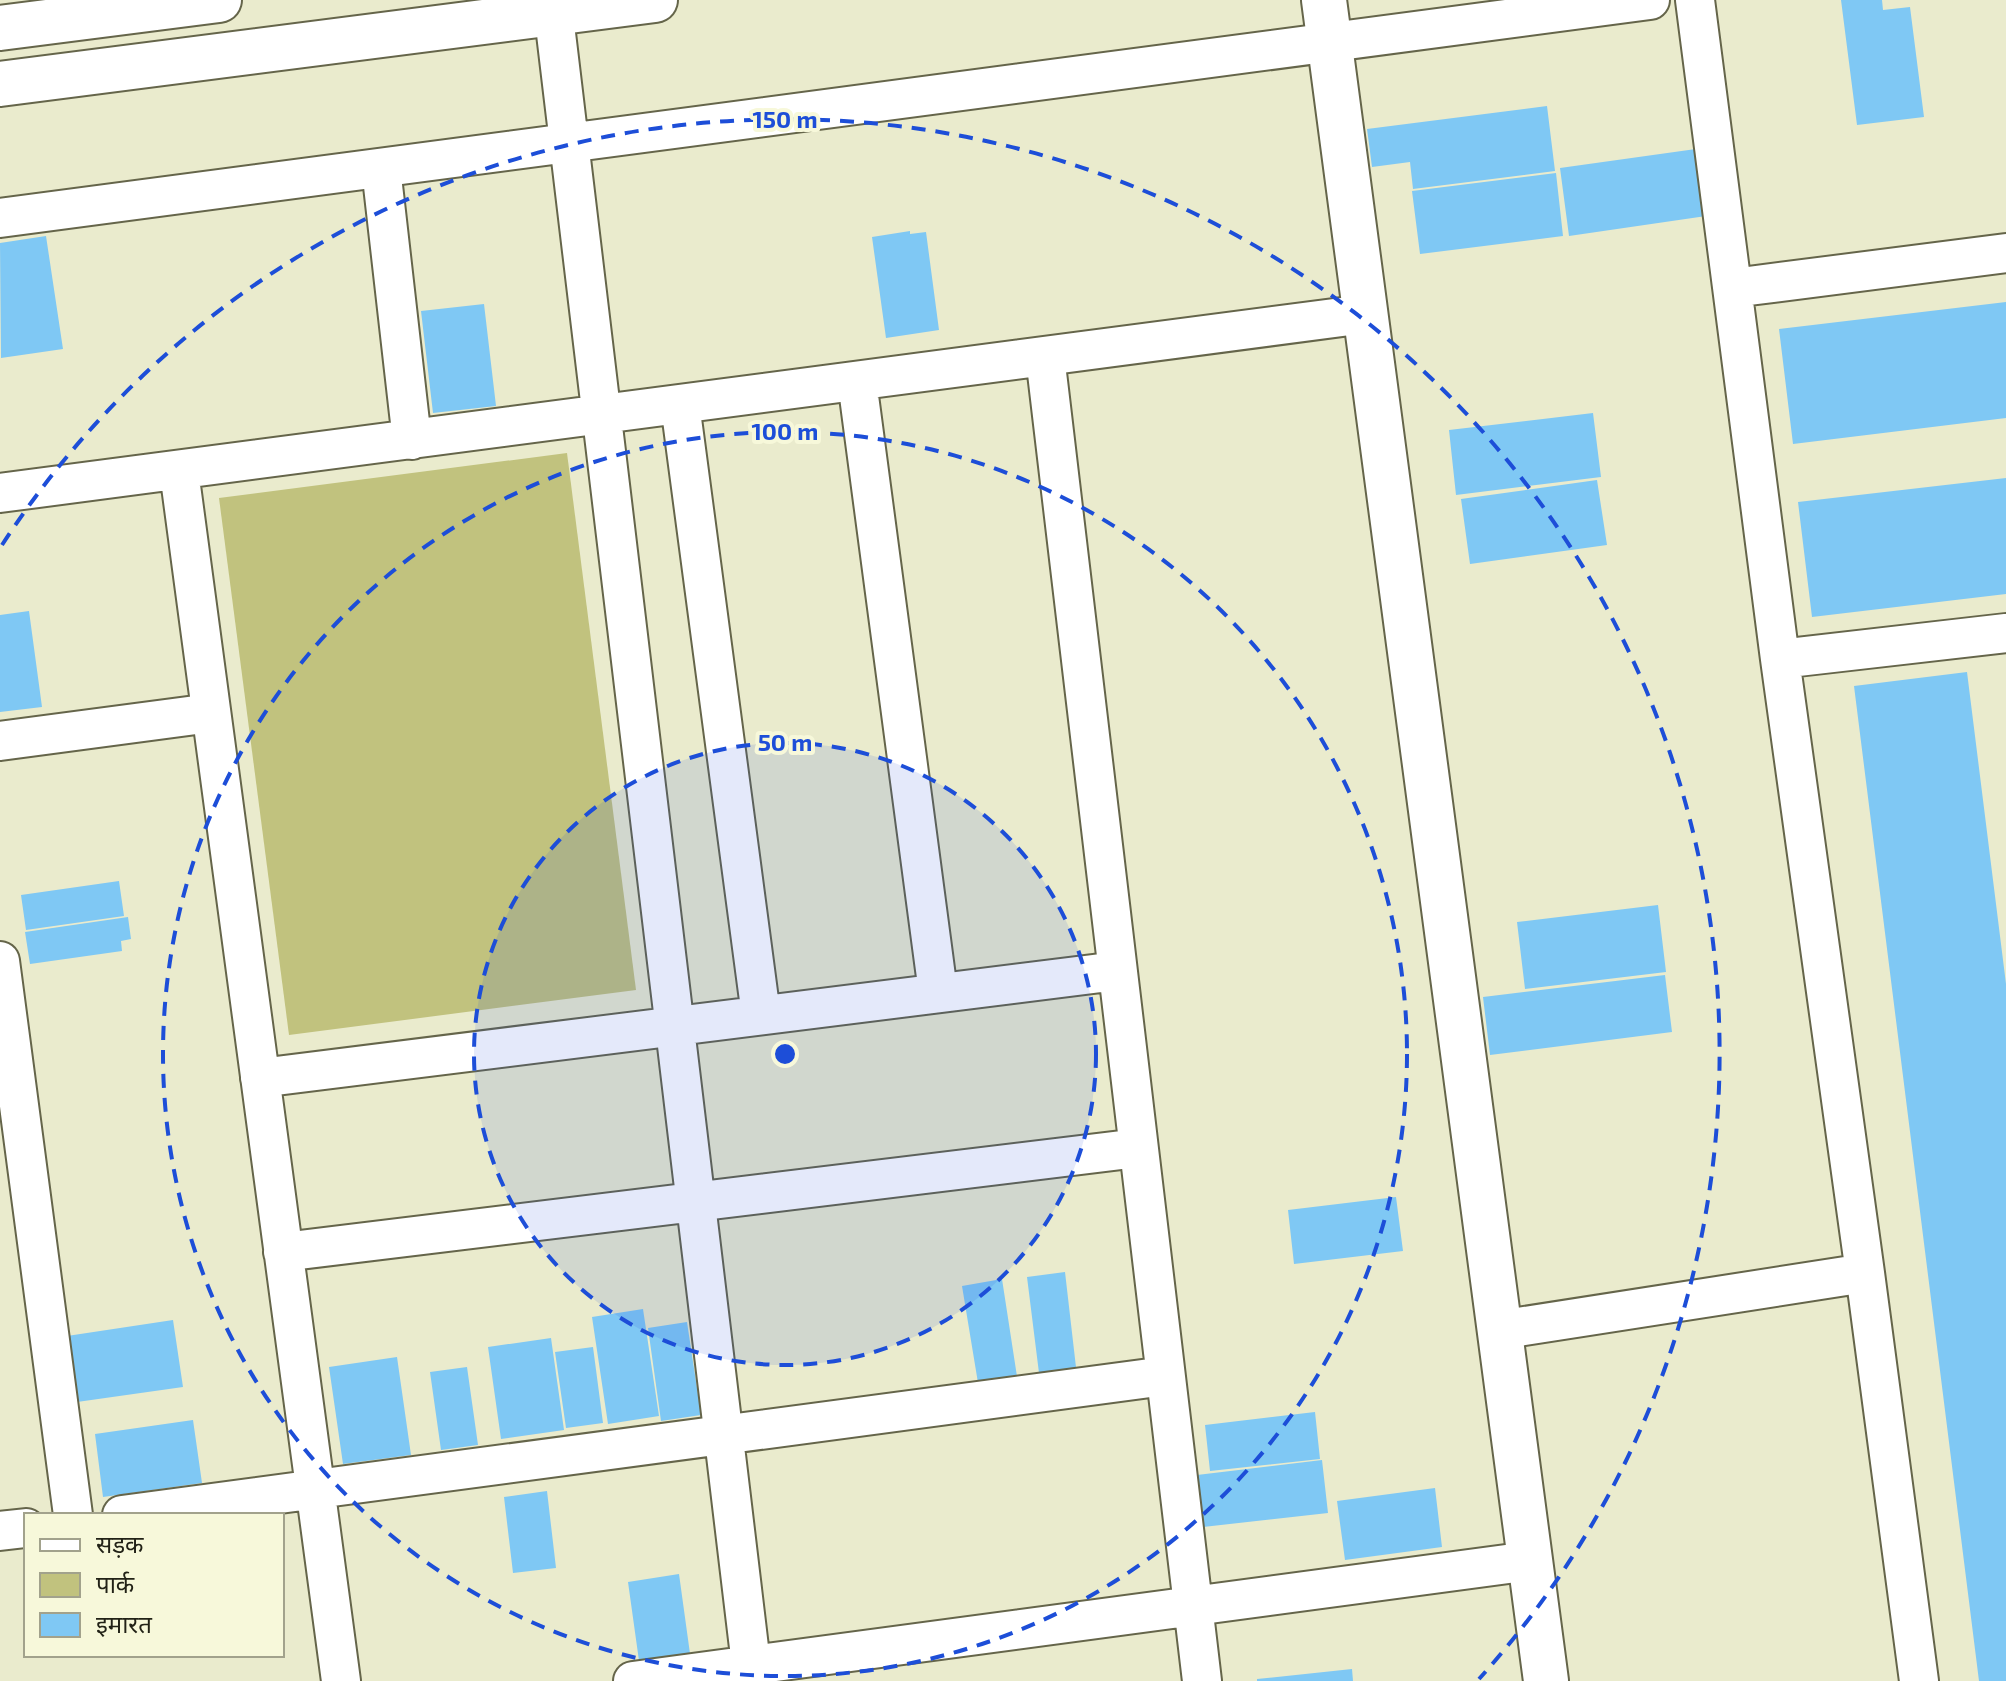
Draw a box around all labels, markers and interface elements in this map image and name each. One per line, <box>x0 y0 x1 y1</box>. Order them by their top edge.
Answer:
text: 150 m <box>752 104 818 133</box>
text: 100 m <box>752 416 818 445</box>
text: 50 m <box>758 727 812 756</box>
centre of rings <box>771 1040 799 1068</box>
legend <box>24 1513 284 1657</box>
text: सड़क <box>96 1529 144 1558</box>
text: पार्क <box>96 1569 135 1598</box>
text: इमारत <box>96 1609 153 1638</box>

